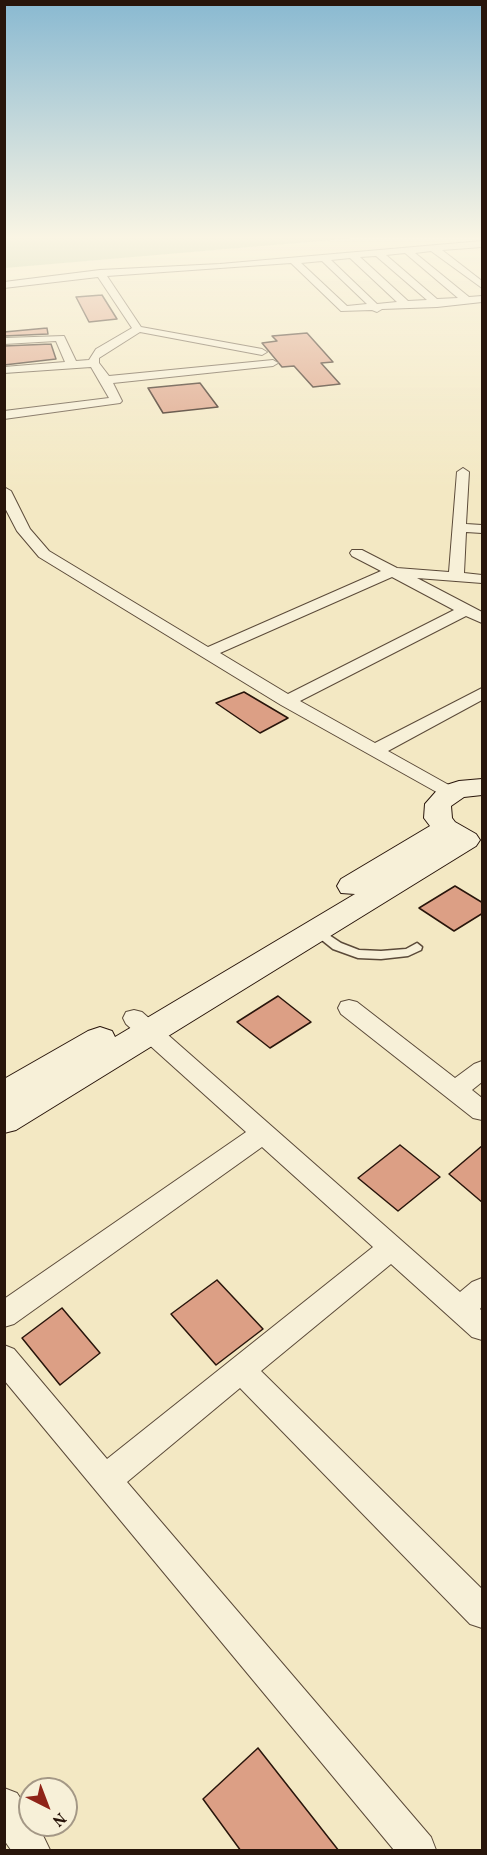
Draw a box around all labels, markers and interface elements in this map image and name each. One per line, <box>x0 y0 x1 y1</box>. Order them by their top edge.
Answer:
north arrow <box>18 1777 78 1837</box>
text: N <box>47 1807 70 1831</box>

